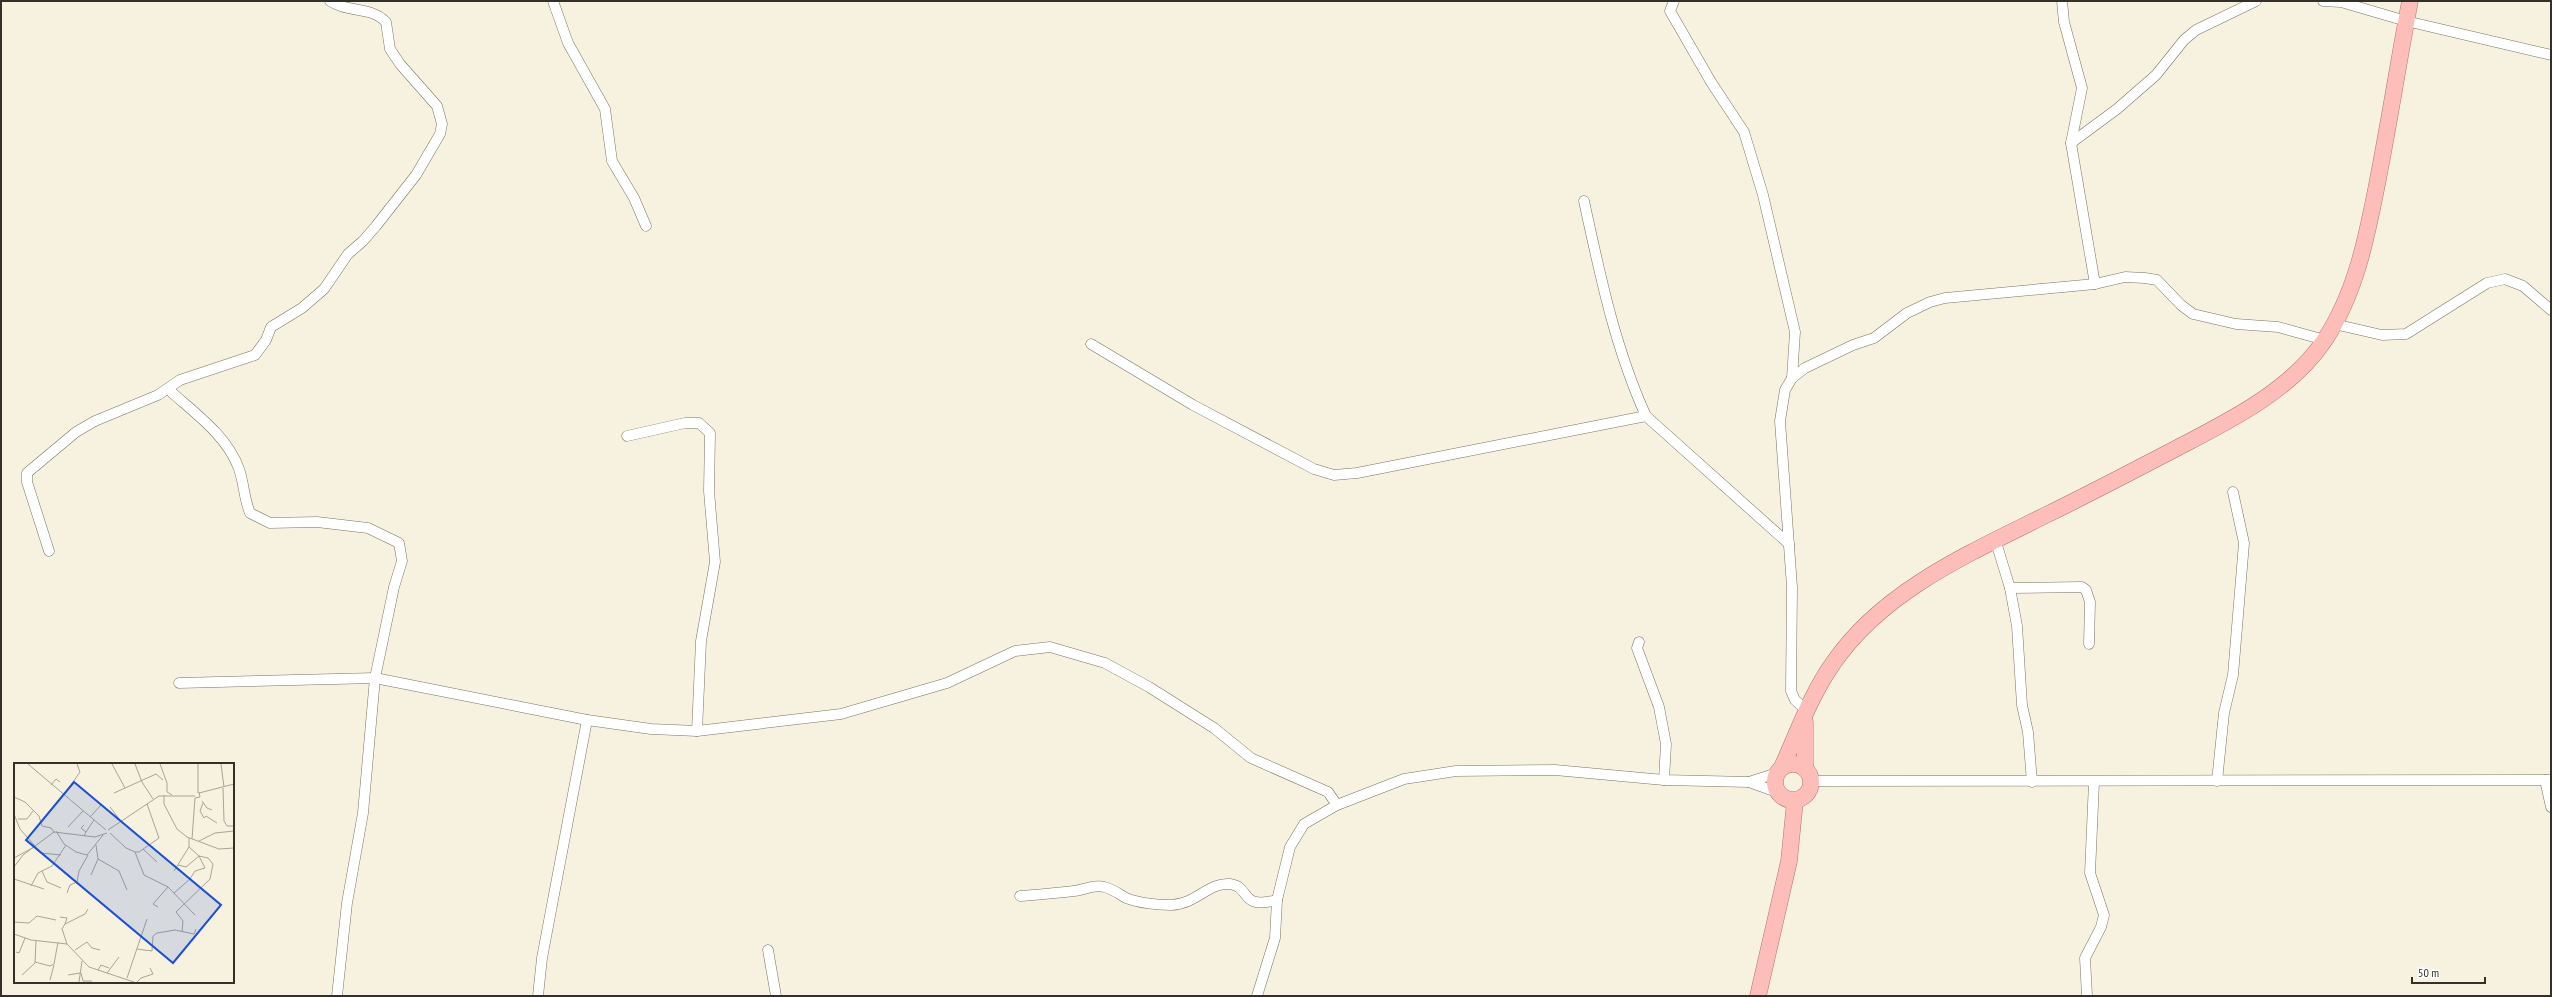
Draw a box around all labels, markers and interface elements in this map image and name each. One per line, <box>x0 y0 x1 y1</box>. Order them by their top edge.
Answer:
inset map <box>14 763 234 983</box>
scale bar <box>2412 959 2485 985</box>
text: 50 m <box>2418 965 2439 980</box>

